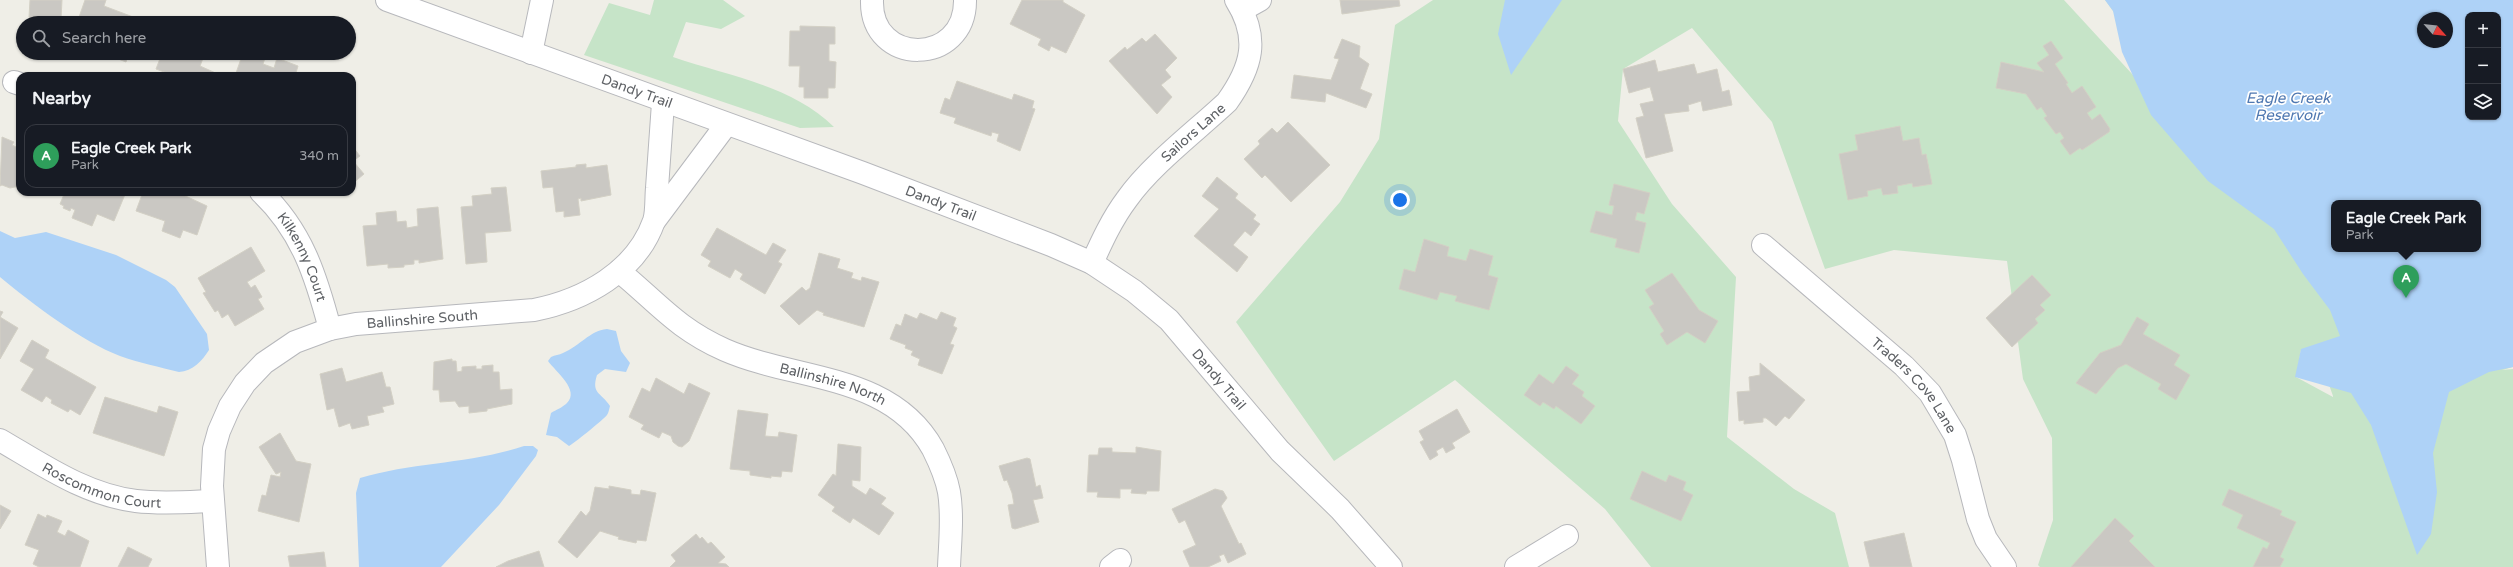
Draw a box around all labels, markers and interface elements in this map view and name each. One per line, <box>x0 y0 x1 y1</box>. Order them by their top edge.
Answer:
north arrow <box>2417 12 2453 48</box>
map controls <box>2465 12 2501 120</box>
button: + <box>2465 12 2501 48</box>
search box <box>16 16 356 60</box>
icon: search <box>30 27 52 49</box>
text: Search here <box>62 29 146 47</box>
button: − <box>2465 48 2501 84</box>
street label: Dandy Trail <box>599 70 675 112</box>
button: layers <box>2465 84 2501 120</box>
text: Nearby <box>32 88 91 109</box>
water label: Eagle Creek Reservoir <box>2246 89 2332 124</box>
street label: Sailors Lane <box>1157 99 1229 165</box>
text: Eagle Creek Park <box>71 139 191 157</box>
text: A <box>41 148 51 164</box>
text: 340 m <box>299 148 339 164</box>
text: Park <box>71 157 99 173</box>
street label: Dandy Trail <box>903 182 979 224</box>
your location <box>1390 190 1410 210</box>
popup <box>2331 200 2481 252</box>
street label: Kilkenny Court <box>274 209 331 304</box>
text: Eagle Creek Park <box>2346 209 2466 227</box>
text: Park <box>2346 227 2374 243</box>
pin: A <box>2393 265 2419 298</box>
street label: Ballinshire South <box>366 306 479 332</box>
street label: Traders Cove Lane <box>1868 333 1960 436</box>
street label: Dandy Trail <box>1188 345 1250 413</box>
street label: Ballinshire North <box>778 359 889 409</box>
street label: Roscommon Court <box>39 458 162 511</box>

